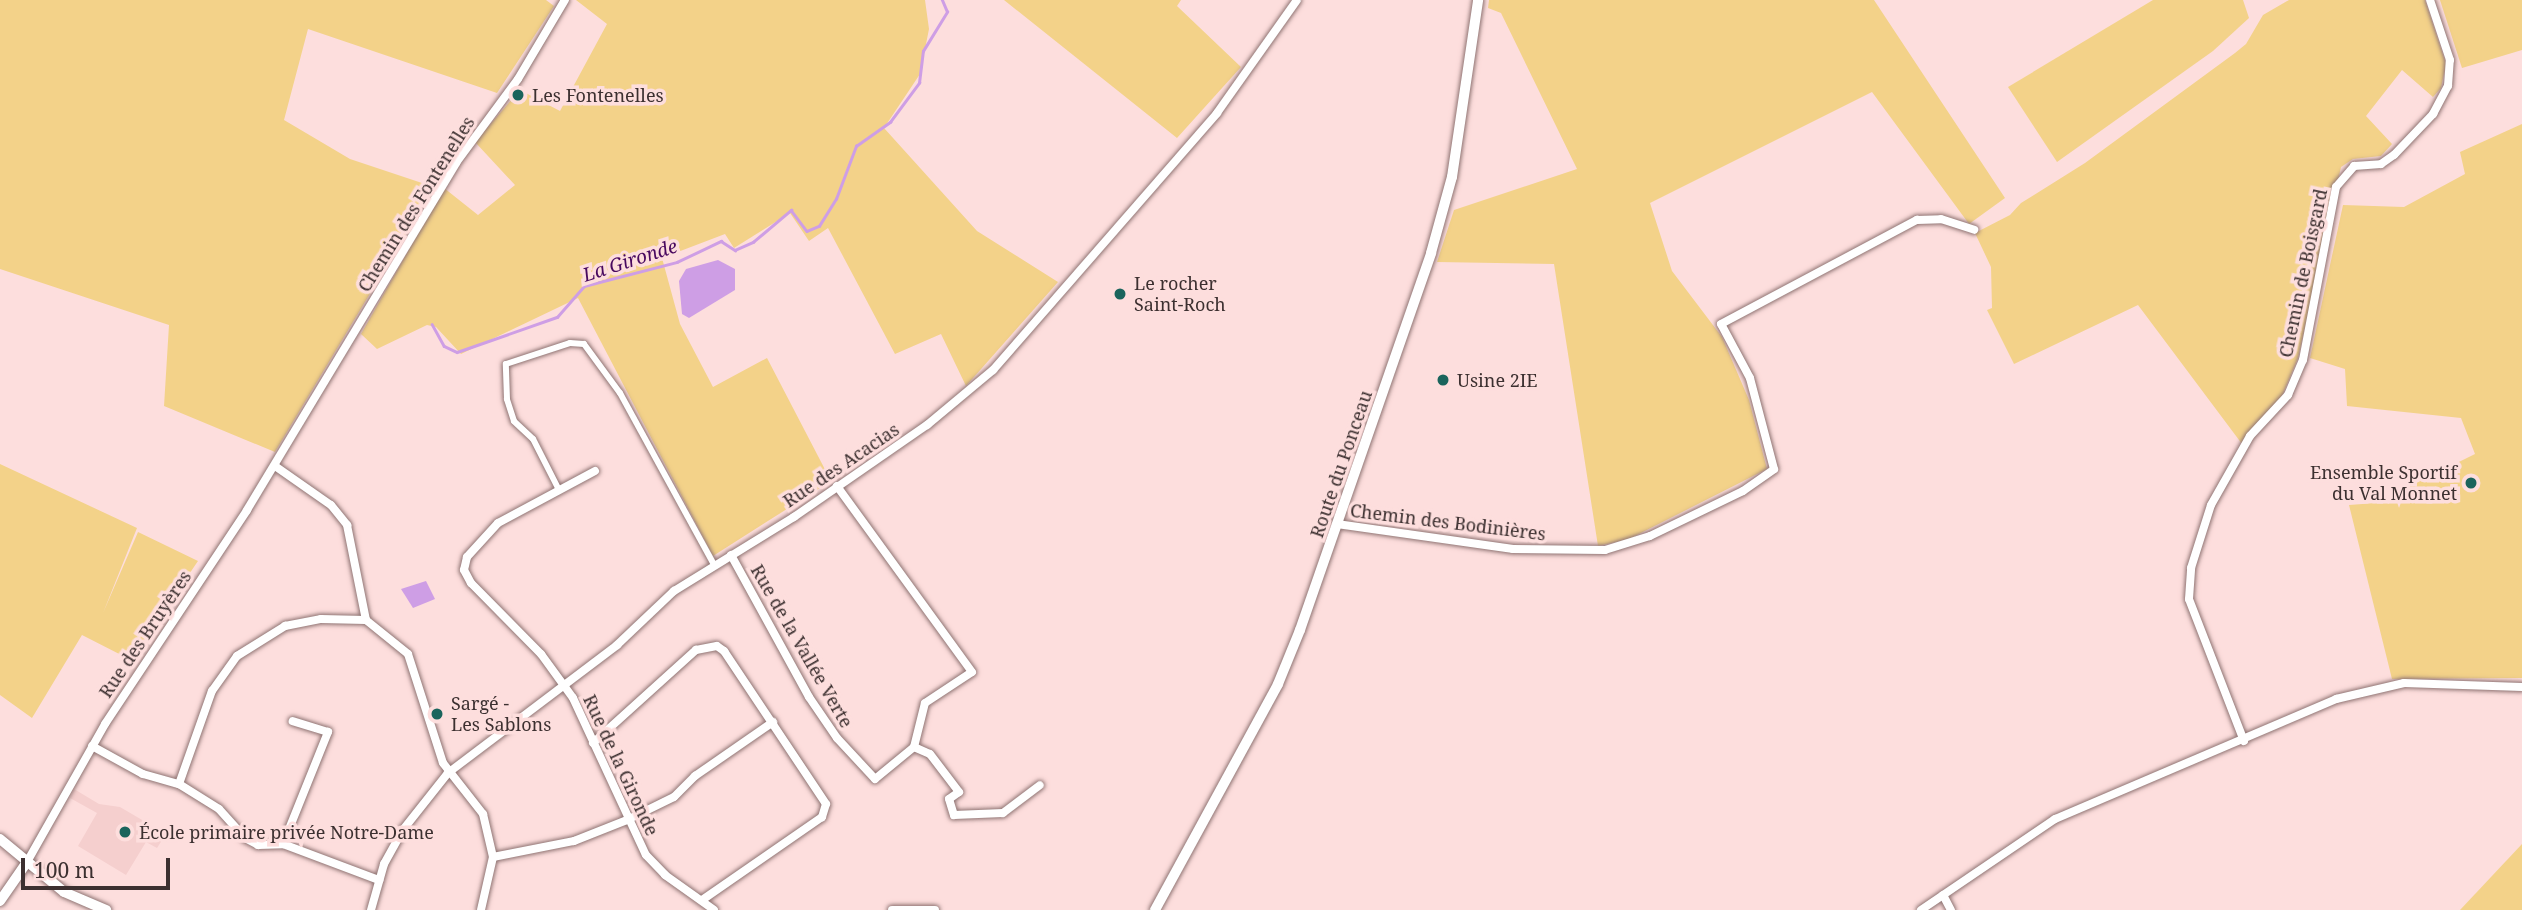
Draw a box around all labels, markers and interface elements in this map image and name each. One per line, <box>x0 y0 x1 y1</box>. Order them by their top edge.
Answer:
place label: Les Fontenelles <box>532 84 664 106</box>
marker: Les Fontenelles <box>510 87 526 103</box>
street label: Chemin des Fontenelles <box>353 112 479 296</box>
street label: Chemin de Boisgard <box>2275 187 2331 359</box>
water label: La Gironde <box>580 235 680 287</box>
place label: Le rocher Saint-Roch <box>1134 273 1226 316</box>
marker: Le rocher Saint-Roch <box>1112 286 1128 302</box>
place label: Usine 2IE <box>1457 369 1538 391</box>
marker: Usine 2IE <box>1435 372 1451 388</box>
street label: Route du Ponceau <box>1306 388 1376 540</box>
street label: Rue des Acacias <box>779 418 903 512</box>
place label: Ensemble Sportif du Val Monnet <box>2310 462 2457 504</box>
marker: Ensemble Sportif du Val Monnet <box>2463 475 2479 491</box>
street label: Chemin des Bodinières <box>1349 499 1547 545</box>
street label: Rue de la Vallée Verte <box>746 561 858 731</box>
street label: Rue des Bruyères <box>94 566 196 702</box>
street label: Rue de la Gironde <box>579 691 663 839</box>
place label: Sargé - Les Sablons <box>451 693 551 736</box>
marker: Sargé - Les Sablons <box>429 706 445 722</box>
place label: École primaire privée Notre-Dame <box>139 821 434 843</box>
marker: École primaire privée Notre-Dame <box>117 824 133 840</box>
scale bar <box>24 844 173 888</box>
text: 100 m <box>34 856 95 884</box>

